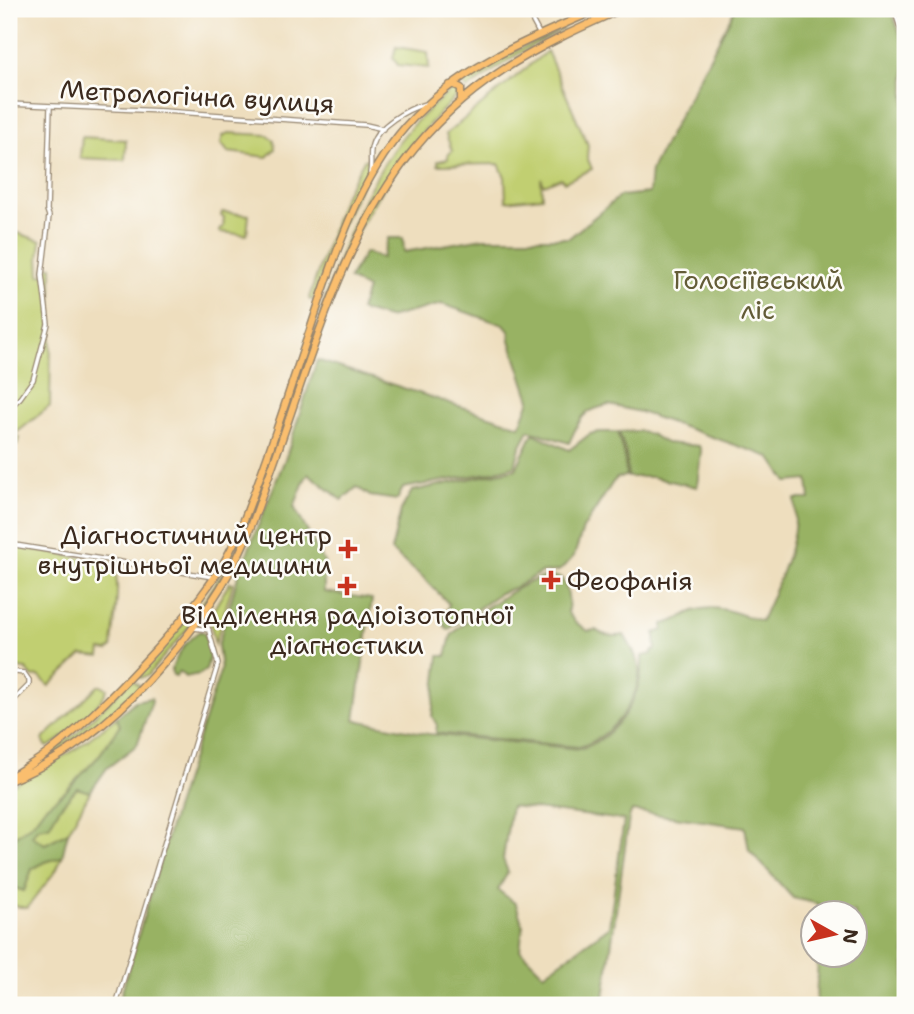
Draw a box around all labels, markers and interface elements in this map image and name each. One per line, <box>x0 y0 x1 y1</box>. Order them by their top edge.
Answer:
street label: Метрологічна вулиця <box>59 71 335 121</box>
park label: Голосіївський ліс <box>673 262 843 327</box>
place label: Діагностичний центр внутрішньої медицини <box>38 517 332 582</box>
marker: Діагностичний центр внутрішньої медицини <box>338 539 358 559</box>
place label: Феофанія <box>567 563 693 598</box>
marker: Феофанія <box>541 570 561 590</box>
marker: Відділення радіоізотопної діагностики <box>337 576 357 596</box>
place label: Відділення радіоізотопної діагностики <box>181 597 514 662</box>
north arrow <box>799 898 869 968</box>
text: N <box>837 927 864 945</box>

